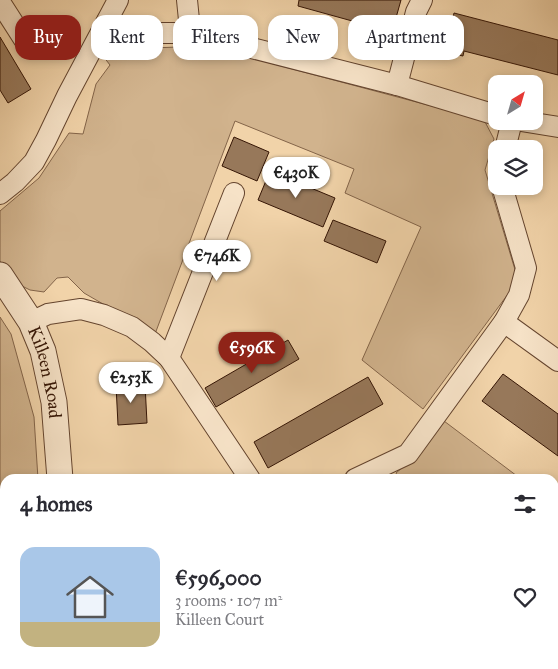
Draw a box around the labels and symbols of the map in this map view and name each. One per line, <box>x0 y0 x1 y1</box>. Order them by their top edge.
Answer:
north arrow <box>488 75 542 130</box>
pin: €430K <box>261 156 331 199</box>
pin: €746K <box>182 240 252 282</box>
street label: Killeen Road <box>23 323 66 419</box>
pin: €596K <box>217 332 287 374</box>
pin: €253K <box>96 362 166 404</box>

